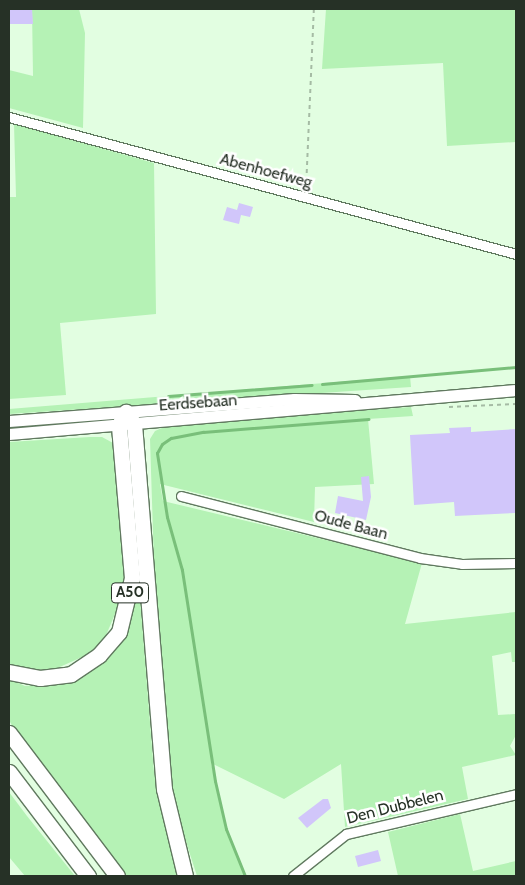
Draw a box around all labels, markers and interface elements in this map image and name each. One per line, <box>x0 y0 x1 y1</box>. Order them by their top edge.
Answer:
street label: Abenhoefweg <box>218 149 314 193</box>
street label: Eerdsebaan <box>158 391 238 415</box>
street label: Oude Baan <box>312 506 390 544</box>
road number: A50 <box>110 580 150 606</box>
street label: Den Dubbelen <box>345 786 445 828</box>

